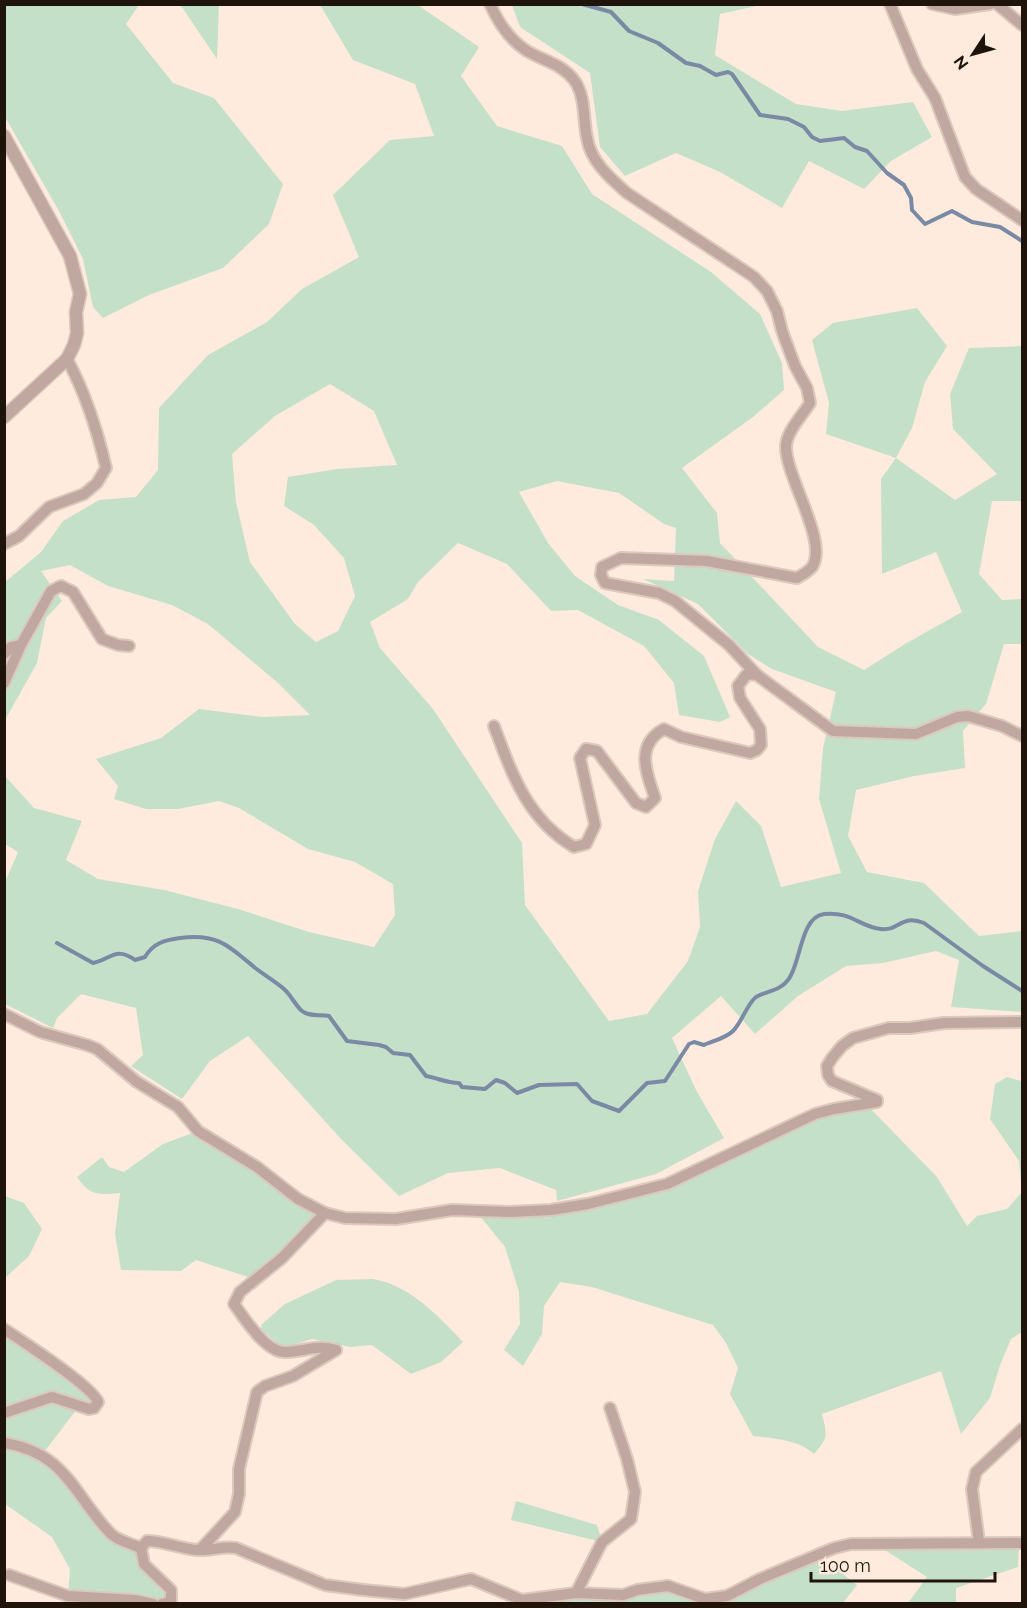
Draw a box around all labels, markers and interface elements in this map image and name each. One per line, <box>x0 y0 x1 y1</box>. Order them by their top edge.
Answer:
north arrow <box>943 24 1003 84</box>
text: N <box>950 52 973 73</box>
scale bar <box>811 1545 996 1583</box>
text: 100 m <box>820 1555 871 1576</box>

